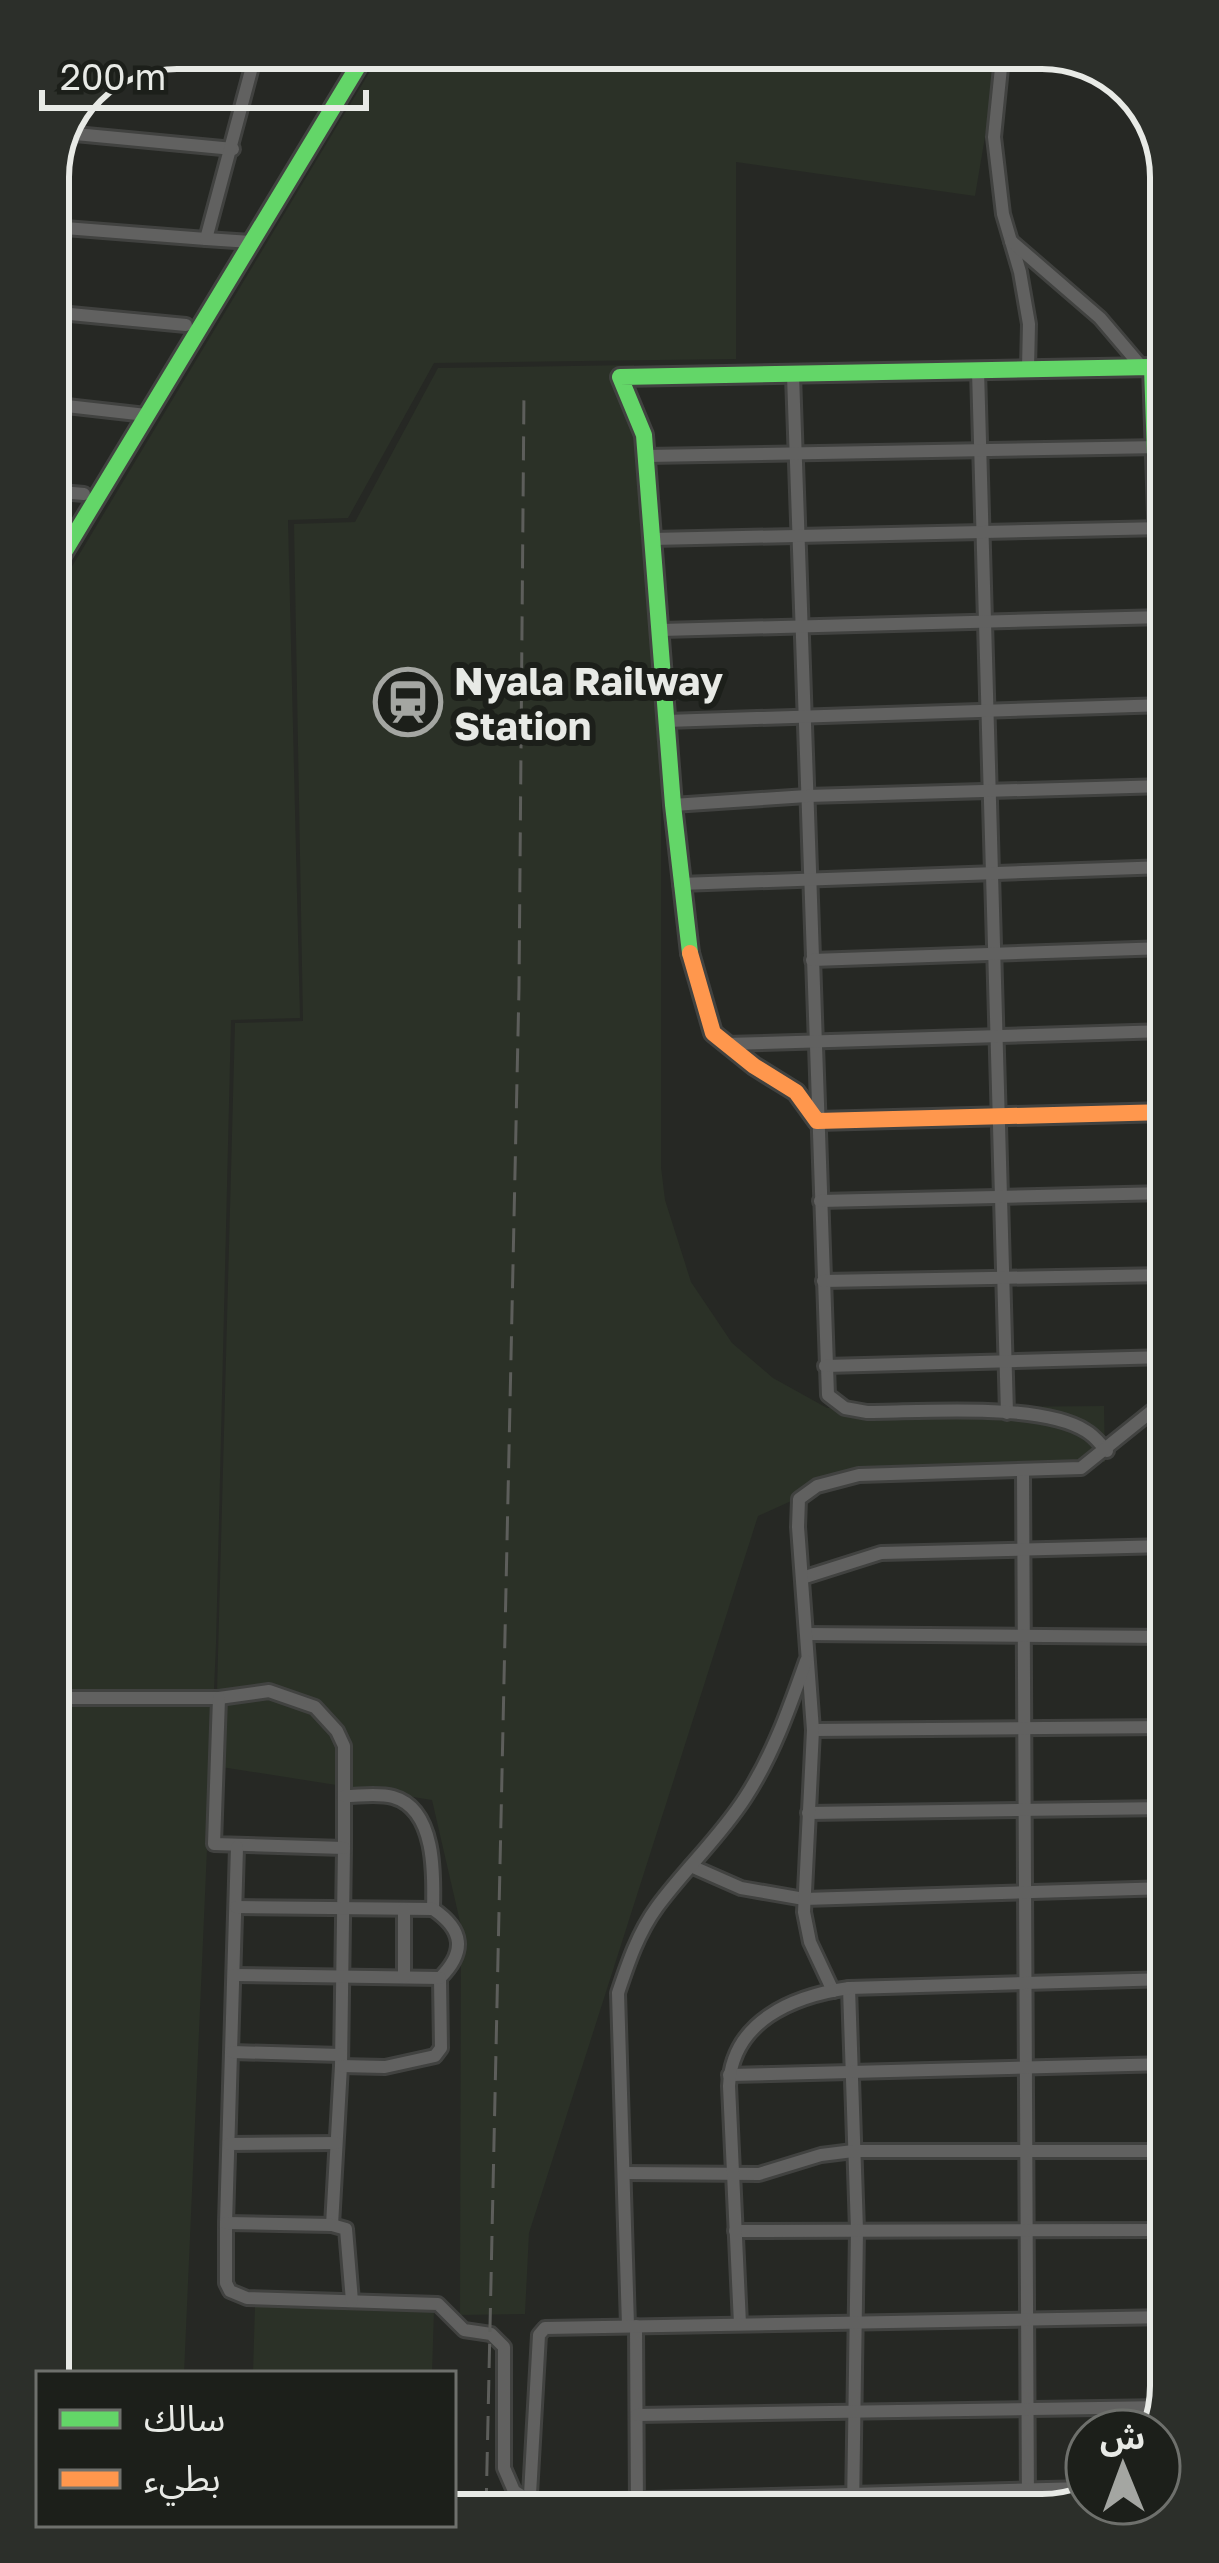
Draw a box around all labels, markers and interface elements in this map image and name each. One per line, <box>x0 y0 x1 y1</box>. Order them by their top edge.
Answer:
scale bar <box>42 36 366 110</box>
text: 200 m <box>60 55 166 98</box>
place label: Nyala Railway Station <box>454 657 724 749</box>
station icon: Nyala Railway Station <box>373 667 443 737</box>
legend <box>36 2371 456 2527</box>
text: سالك <box>144 2396 225 2439</box>
north arrow <box>1063 2407 1183 2527</box>
text: ش <box>1100 2417 1145 2457</box>
text: بطيء <box>144 2456 221 2506</box>

